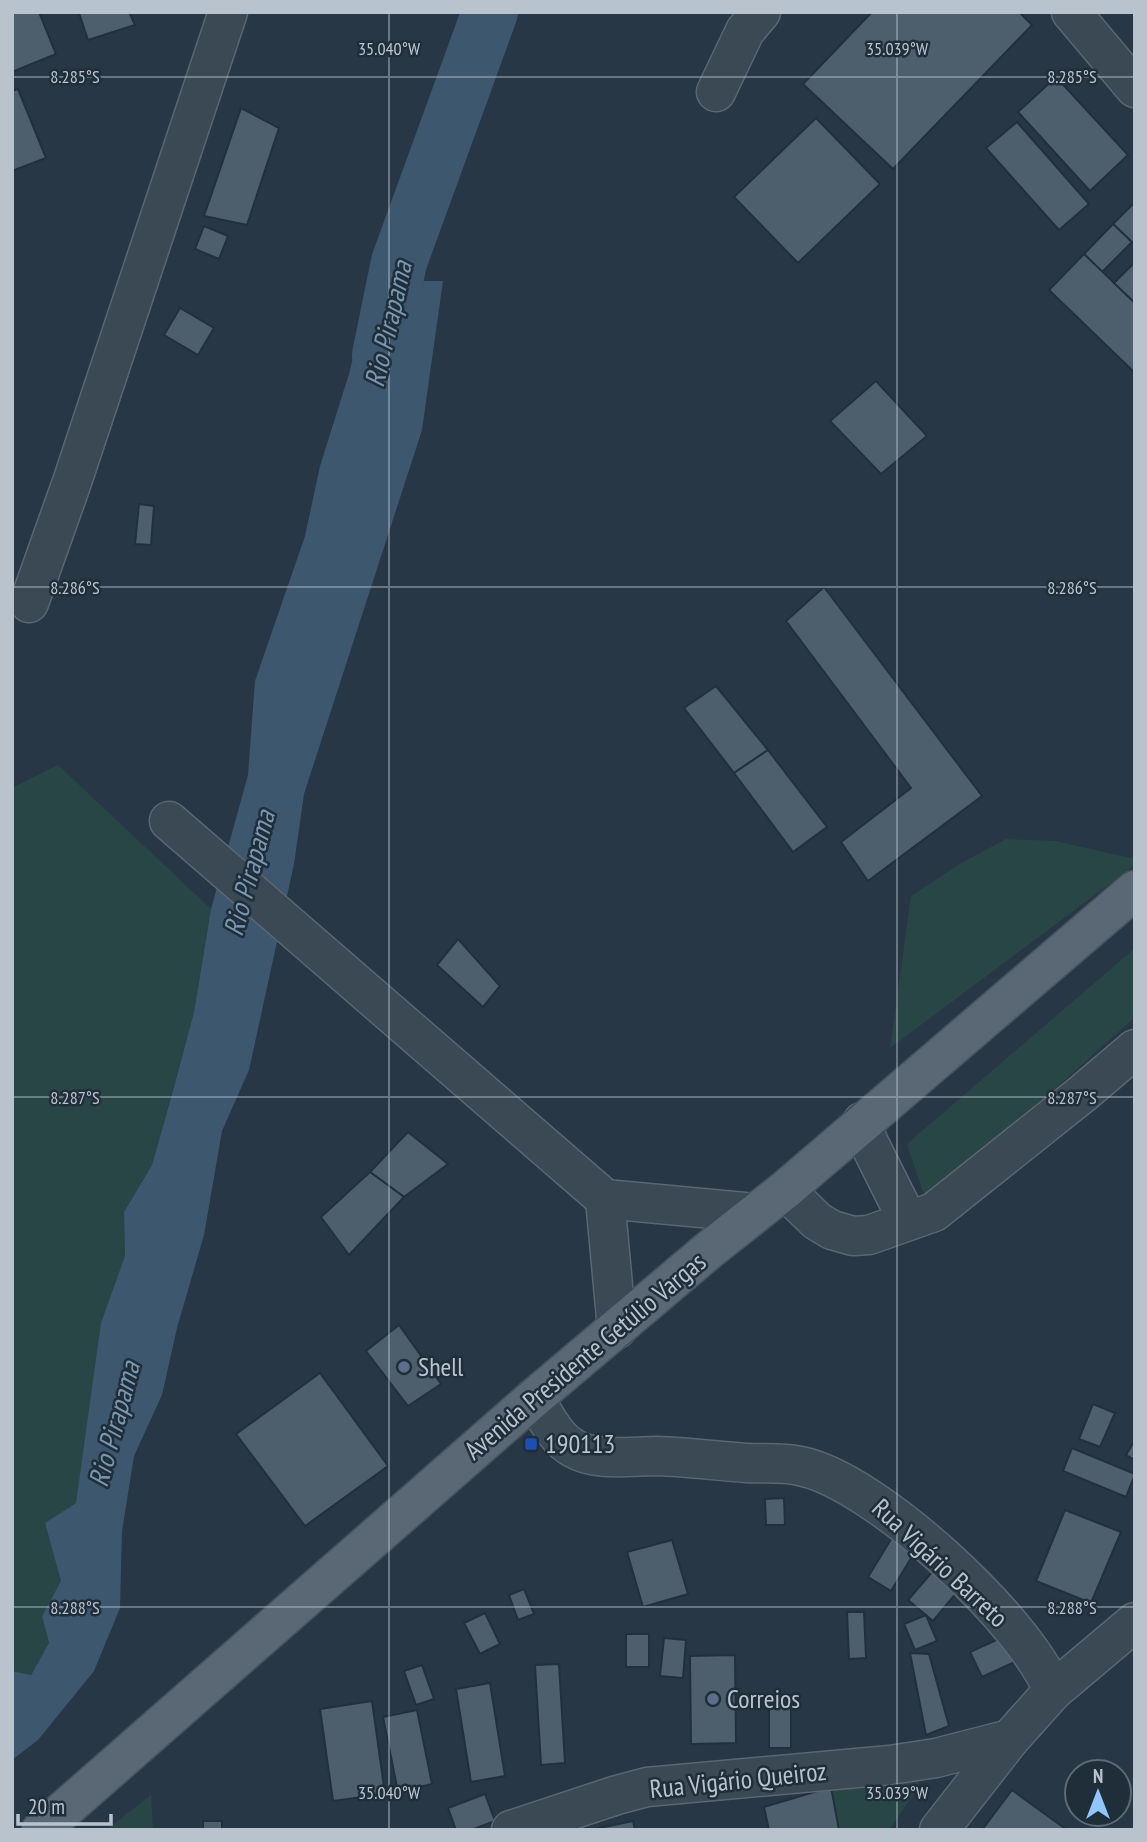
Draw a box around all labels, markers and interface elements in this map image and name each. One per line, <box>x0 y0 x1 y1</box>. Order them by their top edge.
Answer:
text: 35.040°W <box>358 37 420 60</box>
text: 35.039°W <box>866 37 928 60</box>
text: 8.285°S <box>50 65 100 88</box>
text: 8.285°S <box>1047 65 1097 88</box>
water label: Rio Pirapama <box>355 256 420 390</box>
text: 8.286°S <box>50 576 100 599</box>
text: 8.286°S <box>1047 576 1097 599</box>
water label: Rio Pirapama <box>214 805 283 939</box>
text: 8.287°S <box>50 1086 100 1109</box>
text: 8.287°S <box>1047 1086 1097 1109</box>
street label: Avenida Presidente Getúlio Vargas <box>457 1245 712 1466</box>
place label: Shell <box>418 1350 463 1383</box>
water label: Rio Pirapama <box>79 1356 148 1490</box>
marker: Shell <box>396 1359 412 1375</box>
place label: 190113 <box>545 1427 615 1460</box>
marker: 190113 <box>523 1436 539 1452</box>
street label: Rua Vigário Barreto <box>866 1491 1015 1634</box>
text: 8.288°S <box>50 1596 100 1619</box>
text: 8.288°S <box>1047 1596 1097 1619</box>
place label: Correios <box>727 1682 800 1715</box>
marker: Correios <box>705 1691 721 1707</box>
street label: Rua Vigário Queiroz <box>648 1754 828 1805</box>
north arrow <box>1063 1758 1133 1828</box>
text: N <box>1093 1764 1103 1788</box>
text: 35.040°W <box>358 1781 420 1804</box>
text: 35.039°W <box>866 1781 928 1804</box>
scale bar <box>18 1783 110 1827</box>
text: 20 m <box>28 1793 65 1820</box>

